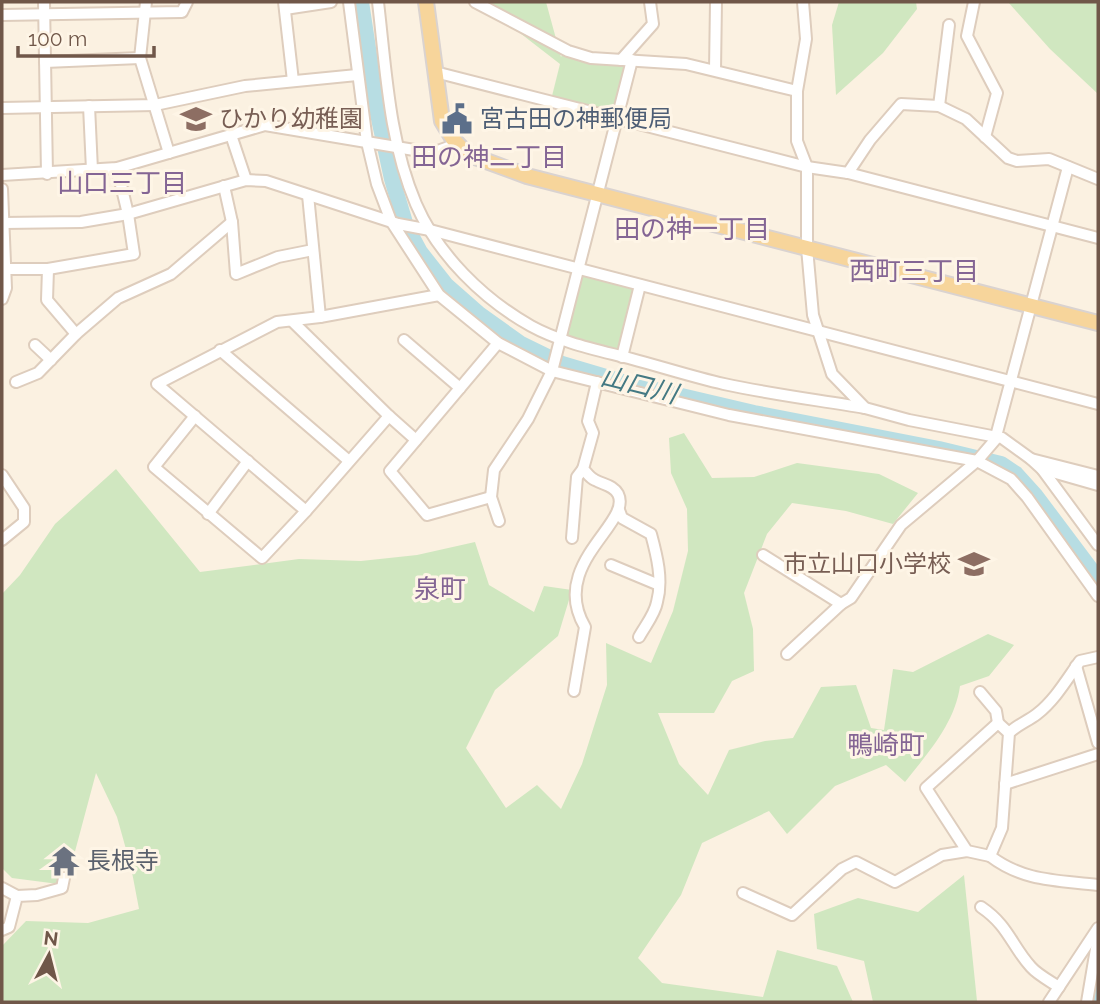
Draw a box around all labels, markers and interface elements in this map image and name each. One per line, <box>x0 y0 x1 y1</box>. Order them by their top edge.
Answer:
scale bar <box>18 14 154 58</box>
text: 100 m <box>28 26 87 51</box>
school or university icon: ひかり幼稚園 <box>179 102 213 136</box>
public building icon: 宮古田の神郵便局 <box>440 102 474 136</box>
place label: ひかり幼稚園 <box>219 104 363 133</box>
place label: 宮古田の神郵便局 <box>480 104 672 133</box>
district label: 田の神二丁目 <box>411 142 567 172</box>
district label: 山口三丁目 <box>57 168 187 198</box>
district label: 田の神一丁目 <box>614 214 770 244</box>
district label: 西町三丁目 <box>849 256 979 286</box>
water label: 山口川 <box>598 361 683 410</box>
school or university icon: 市立山口小学校 <box>957 547 991 581</box>
place label: 市立山口小学校 <box>783 549 951 578</box>
district label: 泉町 <box>414 574 466 604</box>
district label: 鴨崎町 <box>847 730 925 760</box>
temple icon: 長根寺 <box>47 844 81 878</box>
place label: 長根寺 <box>87 846 159 875</box>
north arrow <box>14 920 84 990</box>
text: N <box>43 926 60 950</box>

